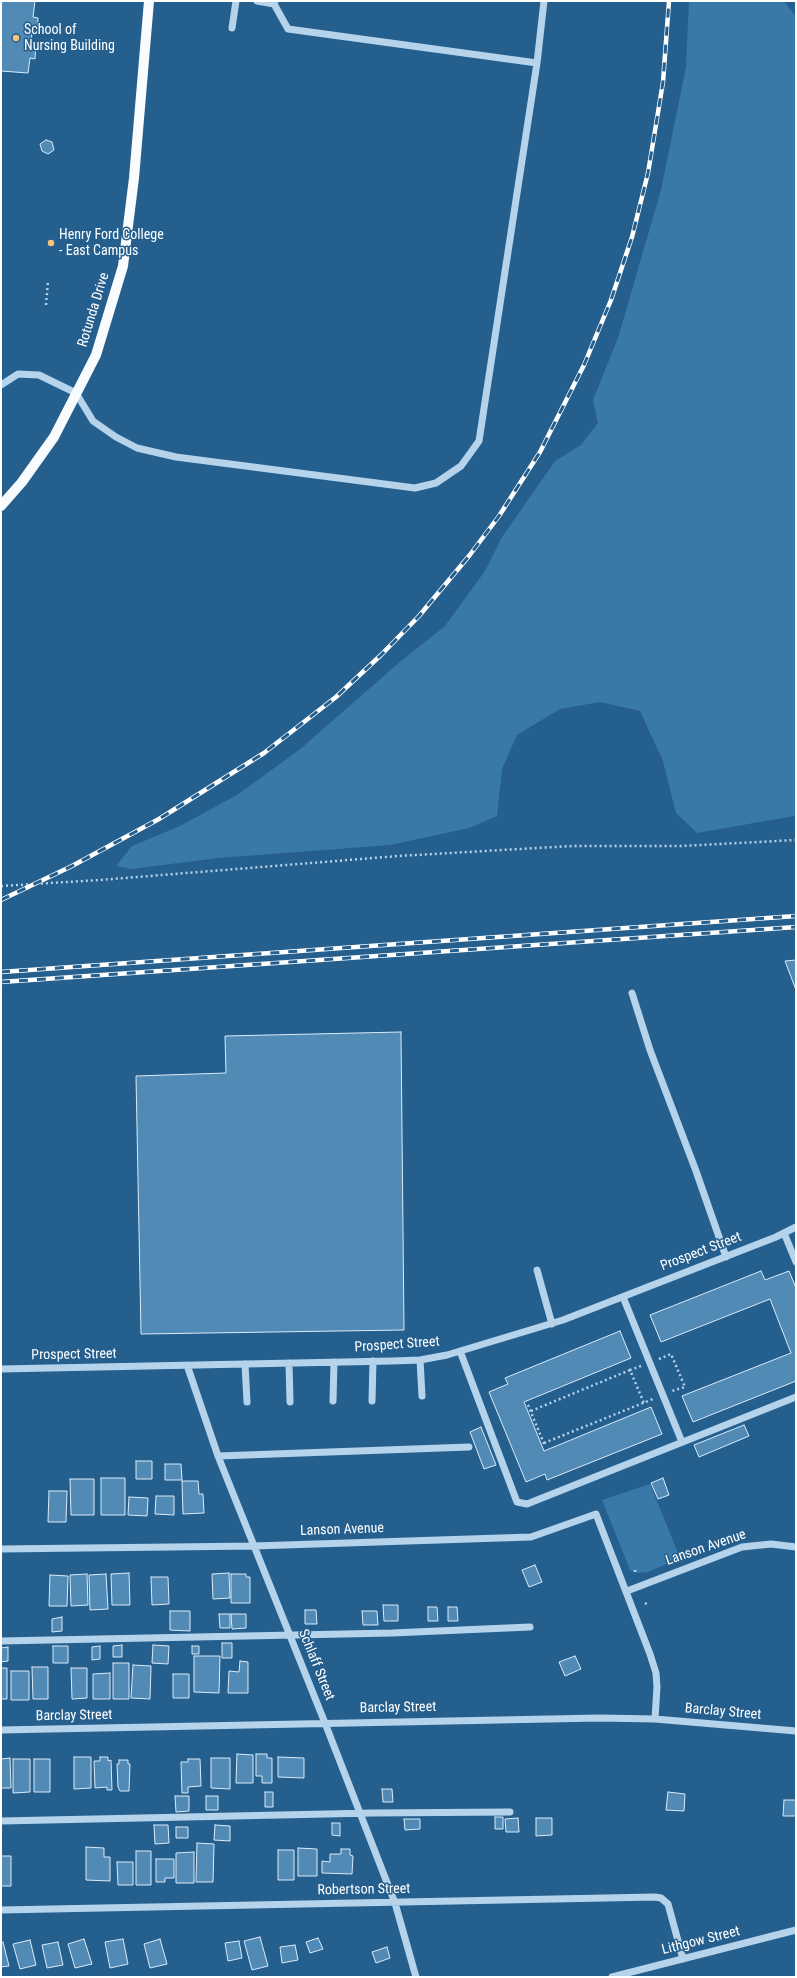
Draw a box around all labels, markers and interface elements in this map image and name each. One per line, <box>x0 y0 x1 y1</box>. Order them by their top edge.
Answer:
place label: School of Nursing Building <box>24 22 115 54</box>
marker: School of Nursing Building <box>11 33 21 43</box>
place label: Henry Ford College - East Campus <box>59 227 164 260</box>
marker: Henry Ford College - East Campus <box>46 238 56 248</box>
street label: Rotunda Drive <box>75 271 113 349</box>
street label: Prospect Street <box>658 1229 744 1275</box>
street label: Prospect Street <box>354 1334 440 1356</box>
street label: Prospect Street <box>31 1346 117 1364</box>
street label: Lanson Avenue <box>300 1520 384 1540</box>
street label: Lanson Avenue <box>664 1526 748 1570</box>
street label: Schlaff Street <box>294 1627 338 1703</box>
street label: Barclay Street <box>360 1699 436 1717</box>
street label: Barclay Street <box>684 1700 762 1724</box>
street label: Barclay Street <box>36 1707 112 1725</box>
street label: Robertson Street <box>317 1881 411 1899</box>
street label: Lithgow Street <box>660 1923 742 1959</box>

